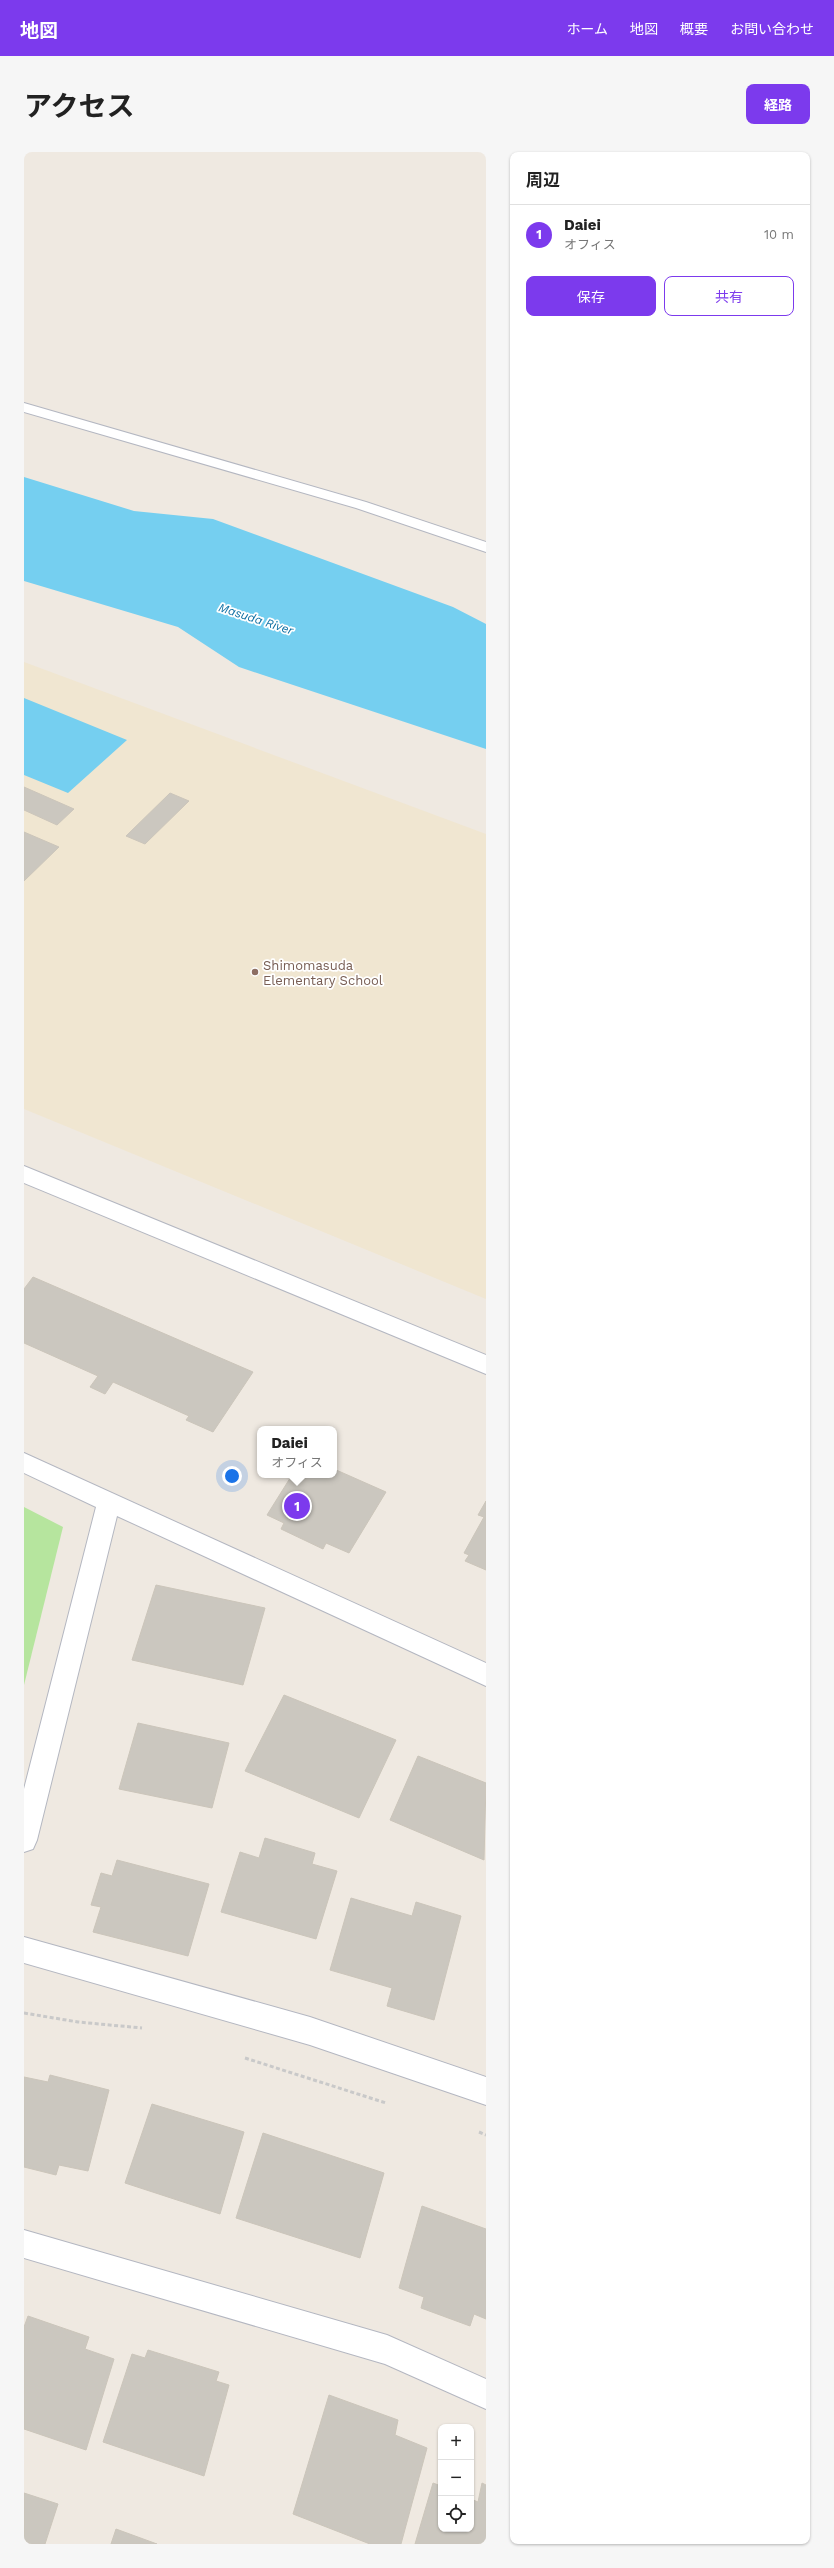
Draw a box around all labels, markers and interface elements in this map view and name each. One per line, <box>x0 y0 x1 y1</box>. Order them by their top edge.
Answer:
text: 地図 <box>20 19 58 42</box>
text: ホーム <box>566 21 608 37</box>
text: 地図 <box>630 21 658 37</box>
text: 概要 <box>680 21 708 37</box>
text: お問い合わせ <box>730 21 814 37</box>
button: 経路 <box>746 84 810 124</box>
text: アクセス <box>24 90 135 123</box>
text: 周辺 <box>526 170 560 190</box>
text: Daiei <box>564 216 601 234</box>
text: 1 <box>536 227 542 242</box>
text: 10 m <box>764 227 794 242</box>
text: オフィス <box>564 237 616 252</box>
button: 保存 <box>526 276 656 316</box>
button: 共有 <box>664 276 794 316</box>
water label: Masuda River <box>217 600 296 638</box>
place label: Shimomasuda Elementary School <box>263 958 383 988</box>
marker: Shimomasuda Elementary School <box>250 967 260 977</box>
popup <box>257 1426 337 1478</box>
text: Daiei <box>271 1434 308 1452</box>
text: オフィス <box>271 1455 323 1470</box>
your location <box>222 1466 242 1486</box>
pin: 1 <box>284 1491 310 1521</box>
map controls <box>438 2424 474 2532</box>
button: + <box>438 2424 474 2460</box>
button: − <box>438 2460 474 2496</box>
button: locate <box>438 2496 474 2532</box>

